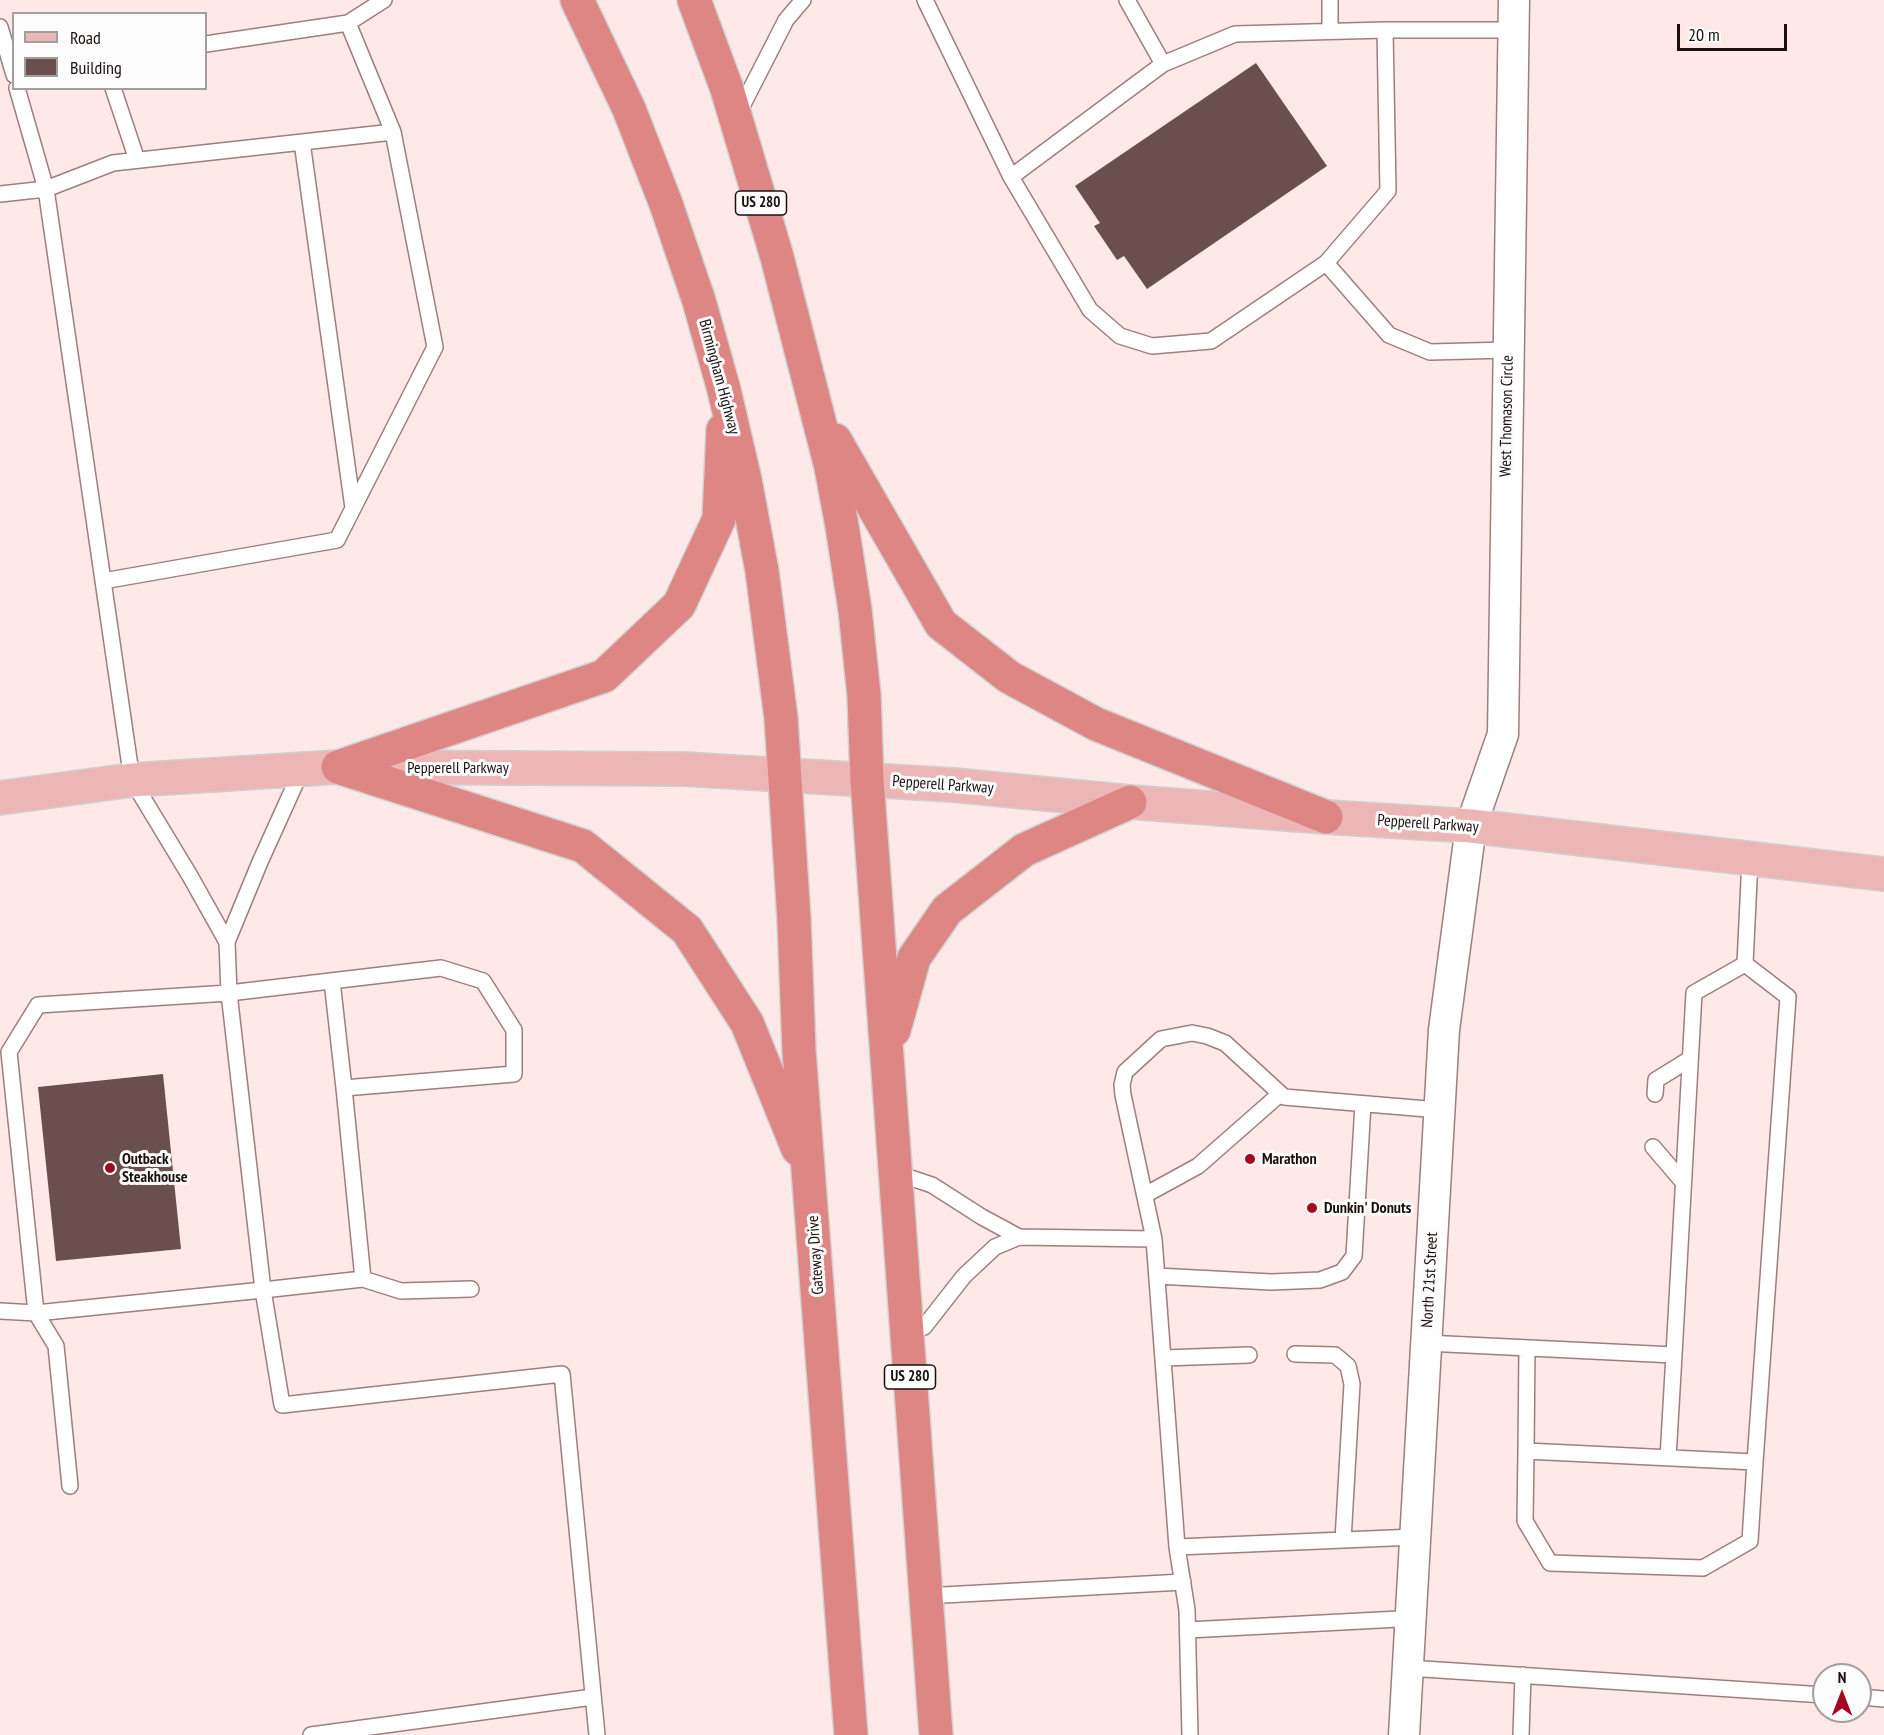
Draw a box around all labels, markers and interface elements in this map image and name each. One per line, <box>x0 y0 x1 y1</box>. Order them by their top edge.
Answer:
legend <box>12 12 207 90</box>
scale bar <box>1680 12 1790 50</box>
text: 20 m <box>1688 23 1720 46</box>
text: Road <box>70 26 101 49</box>
text: Building <box>70 56 122 79</box>
road number: US 280 <box>736 191 786 215</box>
street label: Birmingham Highway <box>694 317 744 437</box>
street label: West Thomason Circle <box>1496 355 1518 477</box>
street label: Pepperell Parkway <box>407 758 509 778</box>
street label: Pepperell Parkway <box>892 772 994 798</box>
street label: Pepperell Parkway <box>1377 811 1479 837</box>
place label: Outback Steakhouse <box>122 1149 188 1187</box>
place label: Marathon <box>1262 1149 1317 1169</box>
marker: Marathon <box>1243 1152 1257 1166</box>
marker: Outback Steakhouse <box>103 1161 117 1175</box>
place label: Dunkin' Donuts <box>1324 1198 1411 1218</box>
marker: Dunkin' Donuts <box>1305 1201 1319 1215</box>
street label: Gateway Drive <box>804 1215 828 1295</box>
street label: North 21st Street <box>1418 1232 1442 1328</box>
road number: US 280 <box>884 1365 936 1389</box>
north arrow <box>1812 1663 1872 1723</box>
text: N <box>1838 1667 1846 1687</box>

